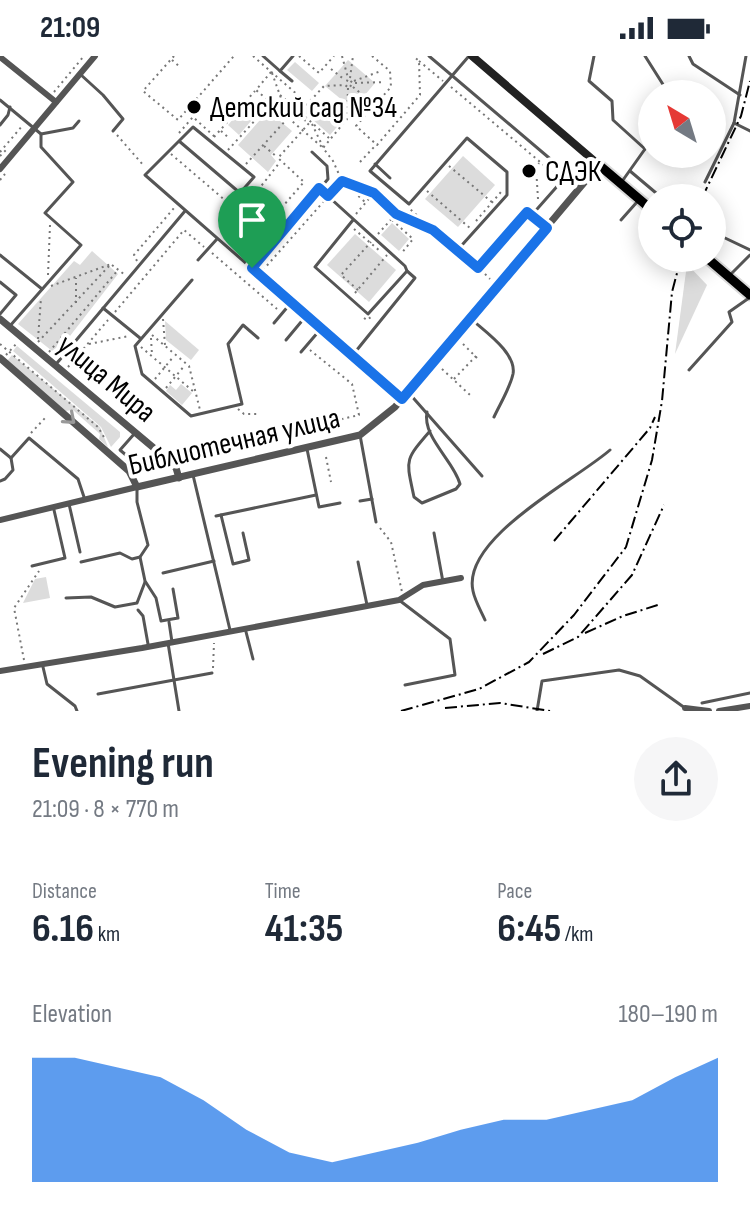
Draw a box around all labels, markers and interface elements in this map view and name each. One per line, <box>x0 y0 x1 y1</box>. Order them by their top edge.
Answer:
text: 21:09 <box>40 10 100 46</box>
north arrow <box>638 80 726 168</box>
map controls <box>638 80 726 272</box>
place label: Детский сад №34 <box>210 90 397 126</box>
marker: Детский сад №34 <box>185 98 203 116</box>
place label: СДЭК <box>545 154 602 190</box>
marker: СДЭК <box>520 162 538 180</box>
button: locate <box>638 184 726 272</box>
pin <box>218 186 286 268</box>
icon: arrive <box>230 198 274 242</box>
street label: улица Мира <box>50 327 163 430</box>
street label: Библиотечная улица <box>125 400 343 484</box>
one-way arrow <box>61 409 76 424</box>
text: Evening run <box>32 737 214 790</box>
button: share <box>634 737 718 821</box>
text: 21:09 · 8 × 770 m <box>32 794 179 825</box>
text: Distance <box>32 878 97 905</box>
text: Time <box>265 878 301 905</box>
text: Pace <box>497 878 532 905</box>
text: 6.16 <box>32 905 94 953</box>
text: 41:35 <box>265 905 343 953</box>
text: 6:45 <box>497 905 561 953</box>
text: km <box>94 921 120 948</box>
text: /km <box>561 921 593 948</box>
text: Elevation <box>32 999 112 1030</box>
text: 180–190 m <box>618 999 718 1030</box>

